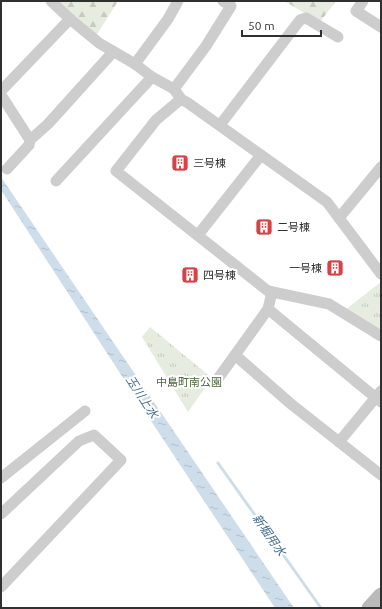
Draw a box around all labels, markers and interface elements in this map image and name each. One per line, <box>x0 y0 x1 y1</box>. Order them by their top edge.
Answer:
scale bar <box>242 12 321 38</box>
text: 50 m <box>248 19 275 32</box>
building icon: 三号棟 <box>170 153 190 173</box>
place label: 三号棟 <box>193 157 226 169</box>
building icon: 二号棟 <box>254 217 274 237</box>
place label: 二号棟 <box>277 221 310 233</box>
building icon: 一号棟 <box>325 258 345 278</box>
place label: 一号棟 <box>289 262 322 274</box>
building icon: 四号棟 <box>180 265 200 285</box>
place label: 四号棟 <box>203 269 236 281</box>
water label: 玉川上水 <box>124 373 162 422</box>
park label: 中島町南公園 <box>156 376 222 388</box>
water label: 新堀用水 <box>250 511 290 560</box>

